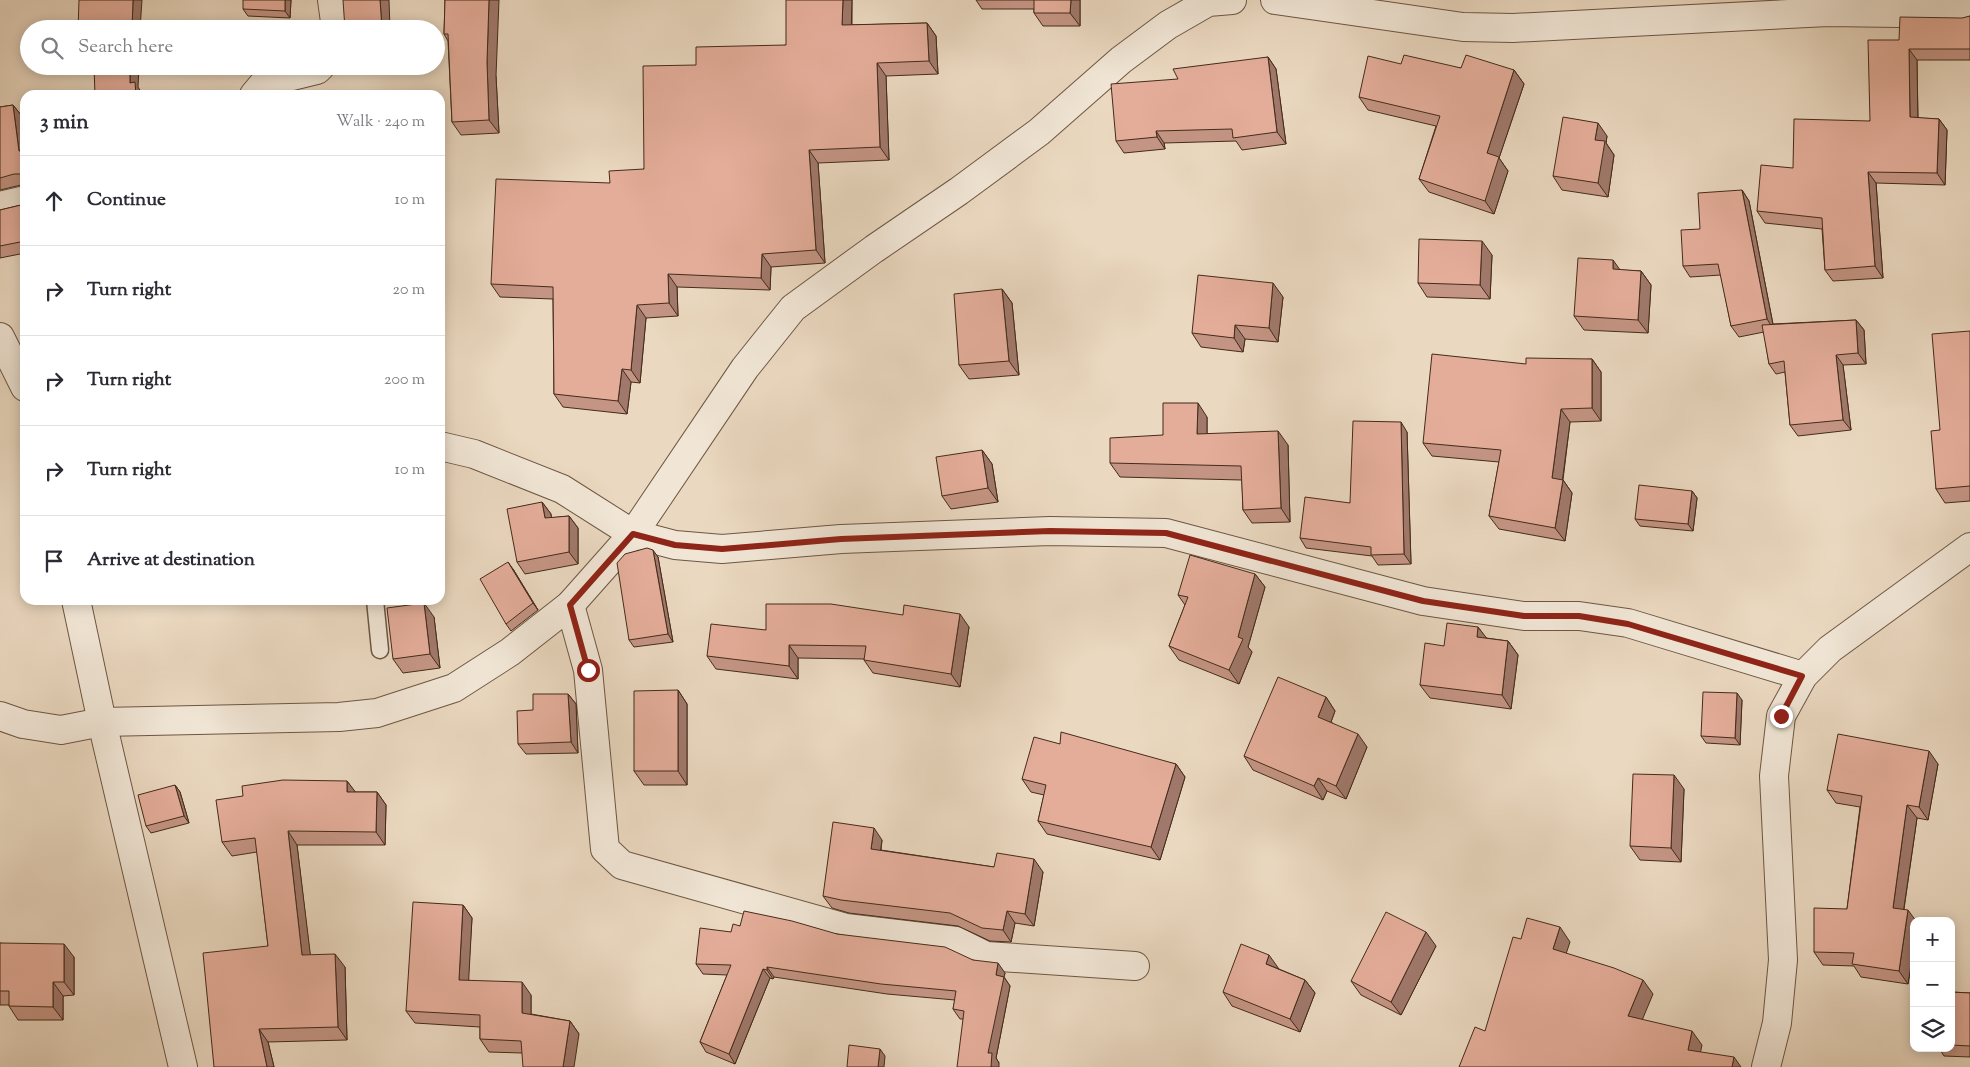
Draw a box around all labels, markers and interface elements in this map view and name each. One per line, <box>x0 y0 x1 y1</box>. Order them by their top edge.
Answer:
search box <box>20 20 445 75</box>
icon: search <box>38 34 66 62</box>
text: Search here <box>78 34 173 61</box>
text: 3 min <box>40 108 89 138</box>
text: Walk · 240 m <box>336 111 425 134</box>
icon: ahead <box>40 187 68 215</box>
text: Continue <box>87 187 166 214</box>
text: 10 m <box>395 189 425 212</box>
icon: right <box>40 277 68 305</box>
text: Turn right <box>87 277 171 304</box>
text: 20 m <box>392 279 425 302</box>
icon: right <box>40 367 68 395</box>
text: Turn right <box>87 367 171 394</box>
text: 200 m <box>384 369 425 392</box>
icon: right <box>40 457 68 485</box>
text: Turn right <box>87 457 171 484</box>
text: 10 m <box>395 459 425 482</box>
icon: arrive <box>40 547 68 575</box>
text: Arrive at destination <box>87 547 255 574</box>
route start <box>577 659 600 682</box>
route end <box>1770 705 1793 728</box>
map controls <box>1910 917 1955 1052</box>
button: + <box>1910 917 1955 962</box>
button: − <box>1910 962 1955 1007</box>
button: layers <box>1910 1007 1955 1052</box>

